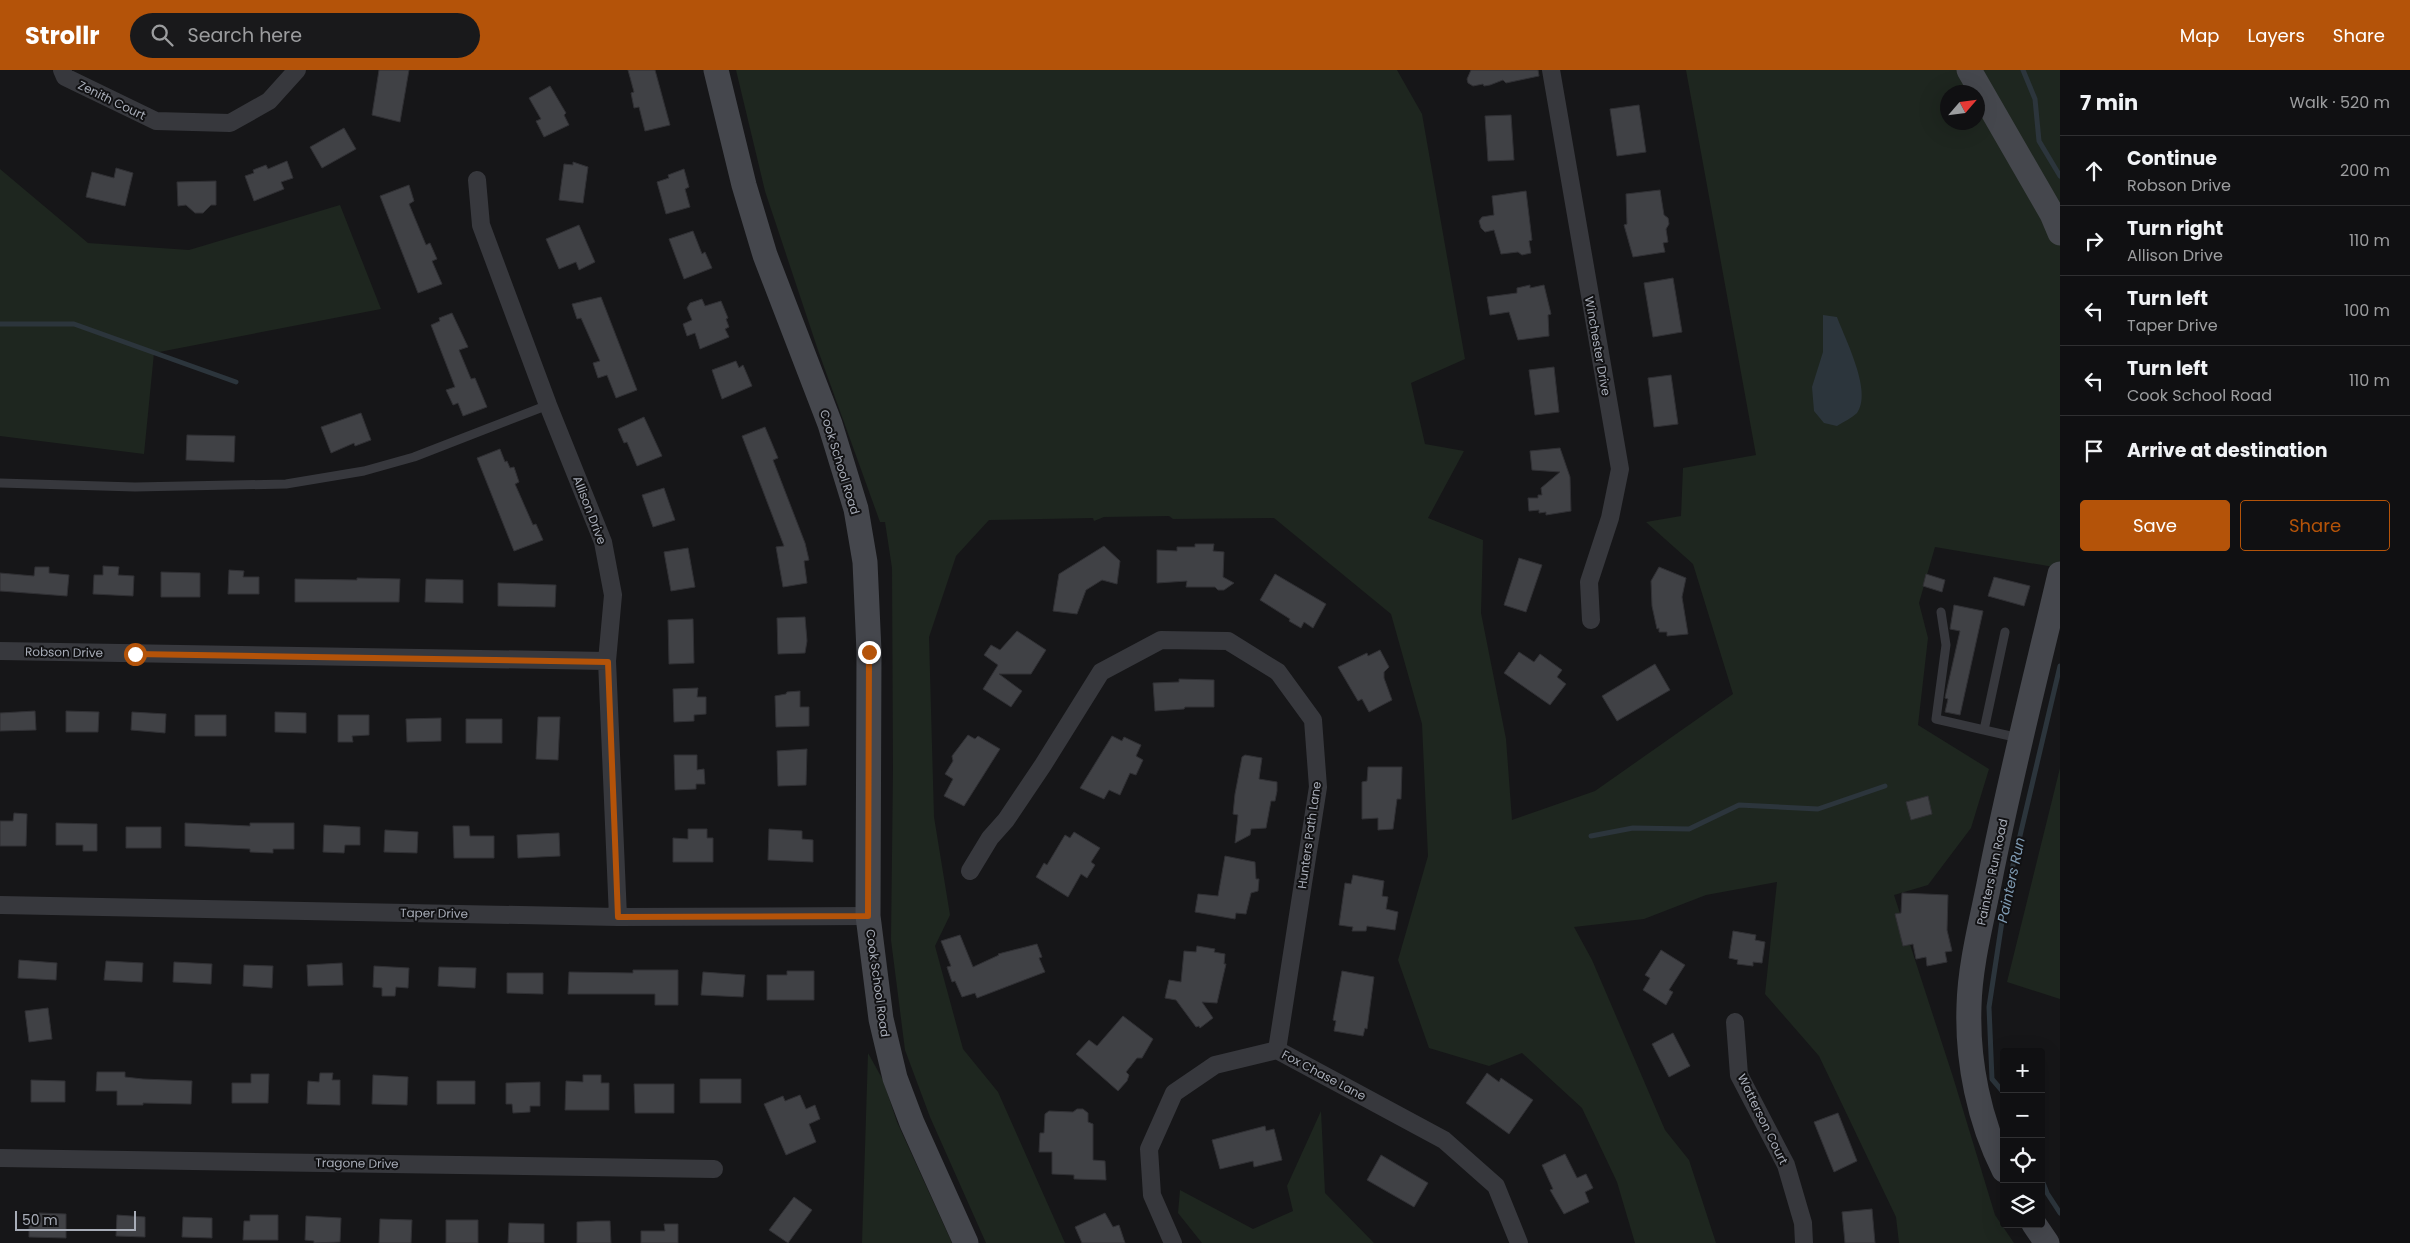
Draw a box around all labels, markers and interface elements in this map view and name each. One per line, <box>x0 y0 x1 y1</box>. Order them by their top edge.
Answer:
search box <box>130 13 480 58</box>
text: Strollr <box>25 19 100 52</box>
icon: search <box>148 21 176 49</box>
text: Search here <box>188 22 302 49</box>
text: Map <box>2180 23 2220 48</box>
text: Layers <box>2248 23 2305 48</box>
text: Share <box>2333 23 2385 48</box>
street label: Zenith Court <box>75 76 149 124</box>
north arrow <box>1940 85 1985 130</box>
text: 7 min <box>2080 88 2138 117</box>
text: Walk · 520 m <box>2289 91 2390 114</box>
text: Continue <box>2127 145 2217 172</box>
icon: ahead <box>2080 157 2108 185</box>
text: 200 m <box>2340 159 2390 182</box>
text: Robson Drive <box>2127 174 2231 197</box>
text: Turn right <box>2127 215 2223 242</box>
icon: right <box>2080 227 2108 255</box>
text: 110 m <box>2349 229 2390 252</box>
text: Allison Drive <box>2127 244 2223 267</box>
text: Turn left <box>2127 285 2208 312</box>
street label: Winchester Drive <box>1581 295 1615 397</box>
icon: left <box>2080 297 2108 325</box>
text: 100 m <box>2344 299 2390 322</box>
text: Taper Drive <box>2127 314 2218 337</box>
text: Turn left <box>2127 355 2208 382</box>
icon: left <box>2080 367 2108 395</box>
text: 110 m <box>2349 369 2390 392</box>
text: Cook School Road <box>2127 384 2272 407</box>
street label: Cook School Road <box>816 408 864 516</box>
icon: arrive <box>2080 437 2108 465</box>
text: Arrive at destination <box>2127 437 2328 464</box>
street label: Allison Drive <box>569 473 611 547</box>
button: Save <box>2080 500 2230 551</box>
button: Share <box>2240 500 2390 551</box>
route end <box>858 641 881 664</box>
street label: Robson Drive <box>25 643 103 661</box>
route start <box>124 643 147 666</box>
street label: Hunters Path Lane <box>1293 780 1325 890</box>
street label: Painters Run Road <box>1974 817 2010 927</box>
water label: Painters Run <box>1994 836 2028 924</box>
street label: Taper Drive <box>400 904 468 922</box>
street label: Cook School Road <box>862 928 894 1038</box>
street label: Fox Chase Lane <box>1279 1046 1369 1104</box>
map controls <box>2000 1048 2045 1228</box>
button: + <box>2000 1048 2045 1093</box>
street label: Watterson Court <box>1734 1071 1792 1167</box>
button: − <box>2000 1093 2045 1138</box>
button: locate <box>2000 1138 2045 1183</box>
street label: Tragone Drive <box>315 1154 399 1172</box>
button: layers <box>2000 1183 2045 1228</box>
scale bar <box>15 1208 136 1231</box>
text: 50 m <box>22 1210 58 1230</box>

